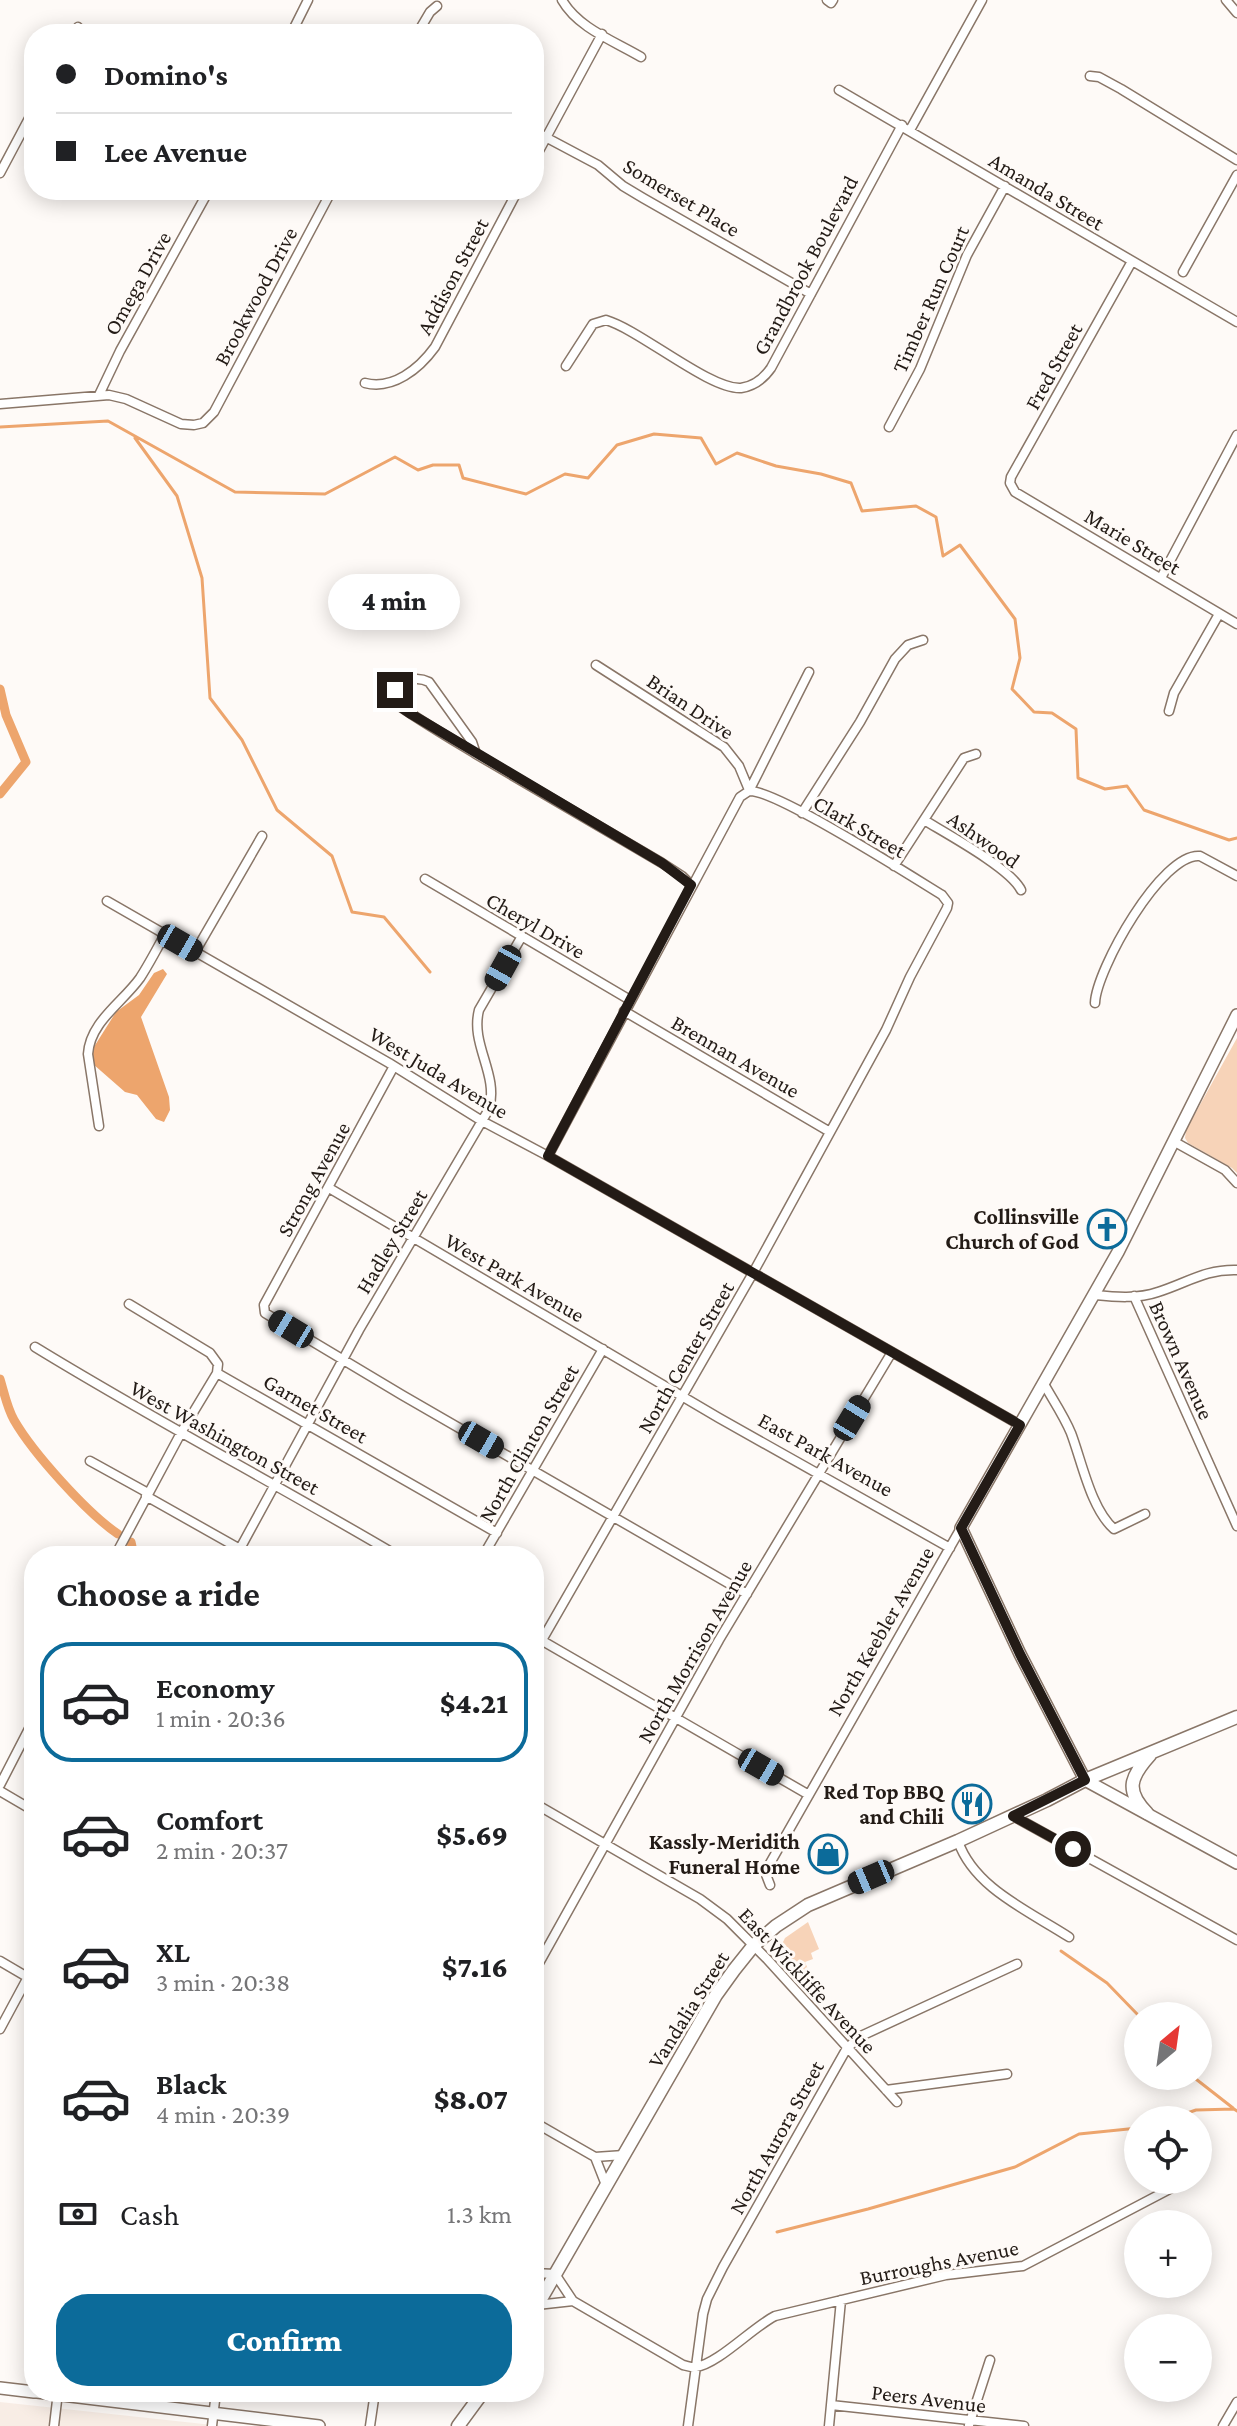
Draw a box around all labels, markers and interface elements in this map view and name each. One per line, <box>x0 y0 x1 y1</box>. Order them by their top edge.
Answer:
text: Domino's <box>104 58 228 91</box>
text: Lee Avenue <box>104 135 247 168</box>
street label: Amanda Street <box>985 147 1109 236</box>
street label: Somerset Place <box>619 153 745 242</box>
street label: Grandbrook Boulevard <box>748 171 863 359</box>
street label: Addison Street <box>411 213 494 339</box>
street label: Timber Run Court <box>887 221 974 377</box>
street label: Brookwood Drive <box>209 223 302 370</box>
street label: Omega Drive <box>99 227 176 339</box>
street label: Fred Street <box>1019 318 1088 414</box>
street label: Marie Street <box>1080 503 1186 580</box>
callout: 4 min <box>329 574 461 630</box>
text: 4 min <box>362 587 426 616</box>
street label: Brian Drive <box>642 668 739 745</box>
route end <box>377 672 413 708</box>
street label: Clark Street <box>809 790 911 863</box>
street label: Ashwood <box>943 806 1025 873</box>
street label: Cheryl Drive <box>482 887 590 964</box>
car <box>153 921 207 965</box>
car <box>481 941 525 995</box>
street label: Brennan Avenue <box>667 1010 804 1103</box>
street label: West Juda Avenue <box>365 1021 513 1124</box>
street label: Strong Avenue <box>272 1118 355 1241</box>
street label: Hadley Street <box>350 1184 433 1298</box>
place label: Collinsville Church of God <box>945 1204 1079 1254</box>
church icon: Collinsville Church of God <box>1086 1208 1128 1250</box>
street label: West Park Avenue <box>441 1227 589 1328</box>
street label: North Center Street <box>632 1276 739 1438</box>
street label: Brown Avenue <box>1144 1297 1219 1423</box>
car <box>264 1306 318 1352</box>
street label: North Clinton Street <box>473 1359 584 1527</box>
street label: Garnet Street <box>259 1369 373 1449</box>
street label: West Washington Street <box>126 1375 324 1500</box>
car <box>829 1391 875 1445</box>
street label: East Park Avenue <box>754 1407 897 1502</box>
car <box>454 1418 508 1462</box>
street label: North Keebler Avenue <box>822 1542 939 1720</box>
street label: North Morrison Avenue <box>632 1555 757 1747</box>
text: Choose a ride <box>56 1574 260 1614</box>
icon: car <box>60 1666 132 1738</box>
text: Economy <box>156 1671 275 1704</box>
text: $4.21 <box>440 1686 508 1719</box>
text: 1 min · 20:36 <box>156 1704 286 1733</box>
car <box>734 1745 788 1789</box>
place label: Red Top BBQ and Chili <box>823 1779 946 1829</box>
restaurant icon: Red Top BBQ and Chili <box>951 1783 993 1825</box>
icon: car <box>60 1798 132 1870</box>
text: Comfort <box>156 1803 263 1836</box>
text: $5.69 <box>436 1818 508 1851</box>
place label: Kassly-Meridith Funeral Home <box>649 1829 800 1879</box>
route start <box>1055 1831 1091 1867</box>
shop icon: Kassly-Meridith Funeral Home <box>807 1833 849 1875</box>
text: 2 min · 20:37 <box>156 1836 288 1865</box>
car <box>844 1857 898 1897</box>
street label: East Wickliffe Avenue <box>734 1902 882 2058</box>
icon: car <box>60 1930 132 2002</box>
text: XL <box>156 1935 190 1968</box>
street label: Vandalia Street <box>643 1946 735 2072</box>
text: $7.16 <box>442 1950 508 1983</box>
text: 3 min · 20:38 <box>156 1968 290 1997</box>
north arrow <box>1124 2002 1212 2090</box>
map controls <box>1124 2002 1212 2402</box>
street label: North Aurora Street <box>724 2055 829 2218</box>
icon: car <box>60 2062 132 2134</box>
text: Black <box>156 2067 227 2100</box>
text: $8.07 <box>434 2082 508 2115</box>
text: 4 min · 20:39 <box>156 2100 290 2129</box>
button: locate <box>1124 2106 1212 2194</box>
icon: cash <box>56 2192 100 2236</box>
text: Cash <box>120 2198 179 2231</box>
text: 1.3 km <box>447 2200 512 2229</box>
button: + <box>1124 2210 1212 2298</box>
street label: Burroughs Avenue <box>857 2235 1021 2290</box>
button: Confirm <box>56 2294 512 2386</box>
button: − <box>1124 2314 1212 2402</box>
street label: Peers Avenue <box>870 2379 988 2418</box>

